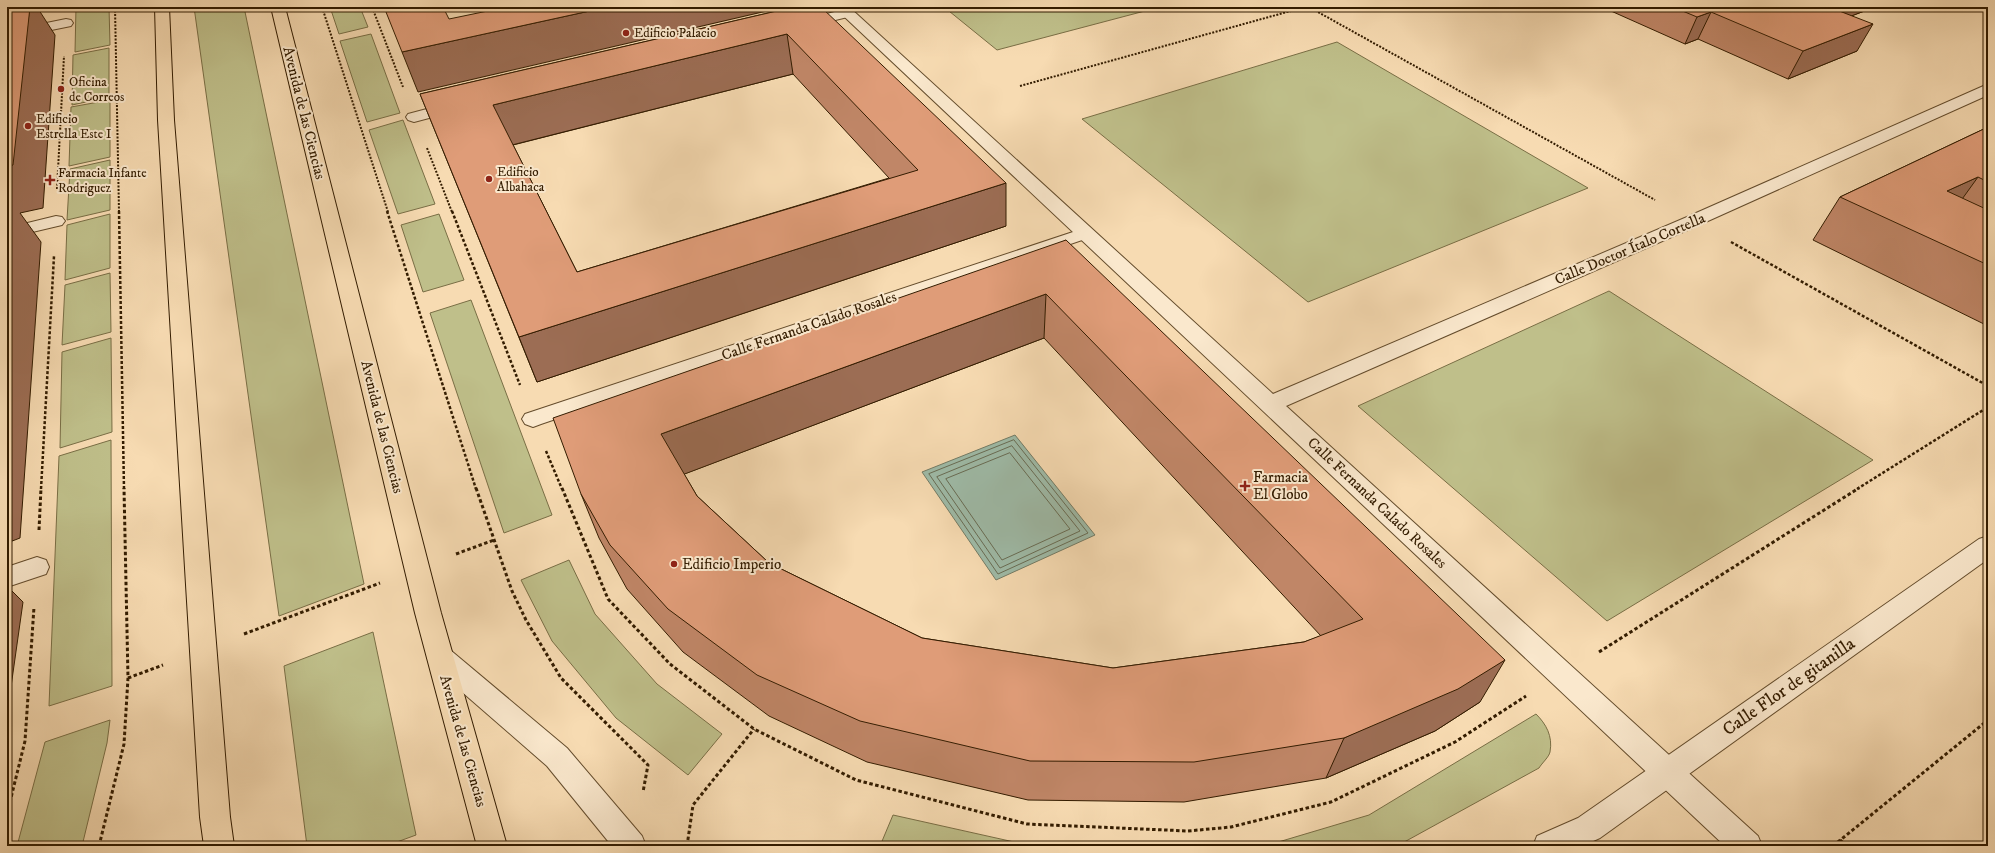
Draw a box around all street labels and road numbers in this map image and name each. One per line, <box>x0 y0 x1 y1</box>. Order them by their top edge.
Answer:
street label: Avenida de las Ciencias <box>278 45 330 181</box>
street label: Calle Doctor Ítalo Cortella <box>1551 207 1709 289</box>
street label: Calle Fernanda Calado Rosales <box>719 287 899 365</box>
street label: Avenida de las Ciencias <box>356 359 408 495</box>
street label: Calle Fernanda Calado Rosales <box>1303 433 1451 573</box>
street label: Calle Flor de gitanilla <box>1718 633 1860 741</box>
street label: Avenida de las Ciencias <box>435 673 491 809</box>

